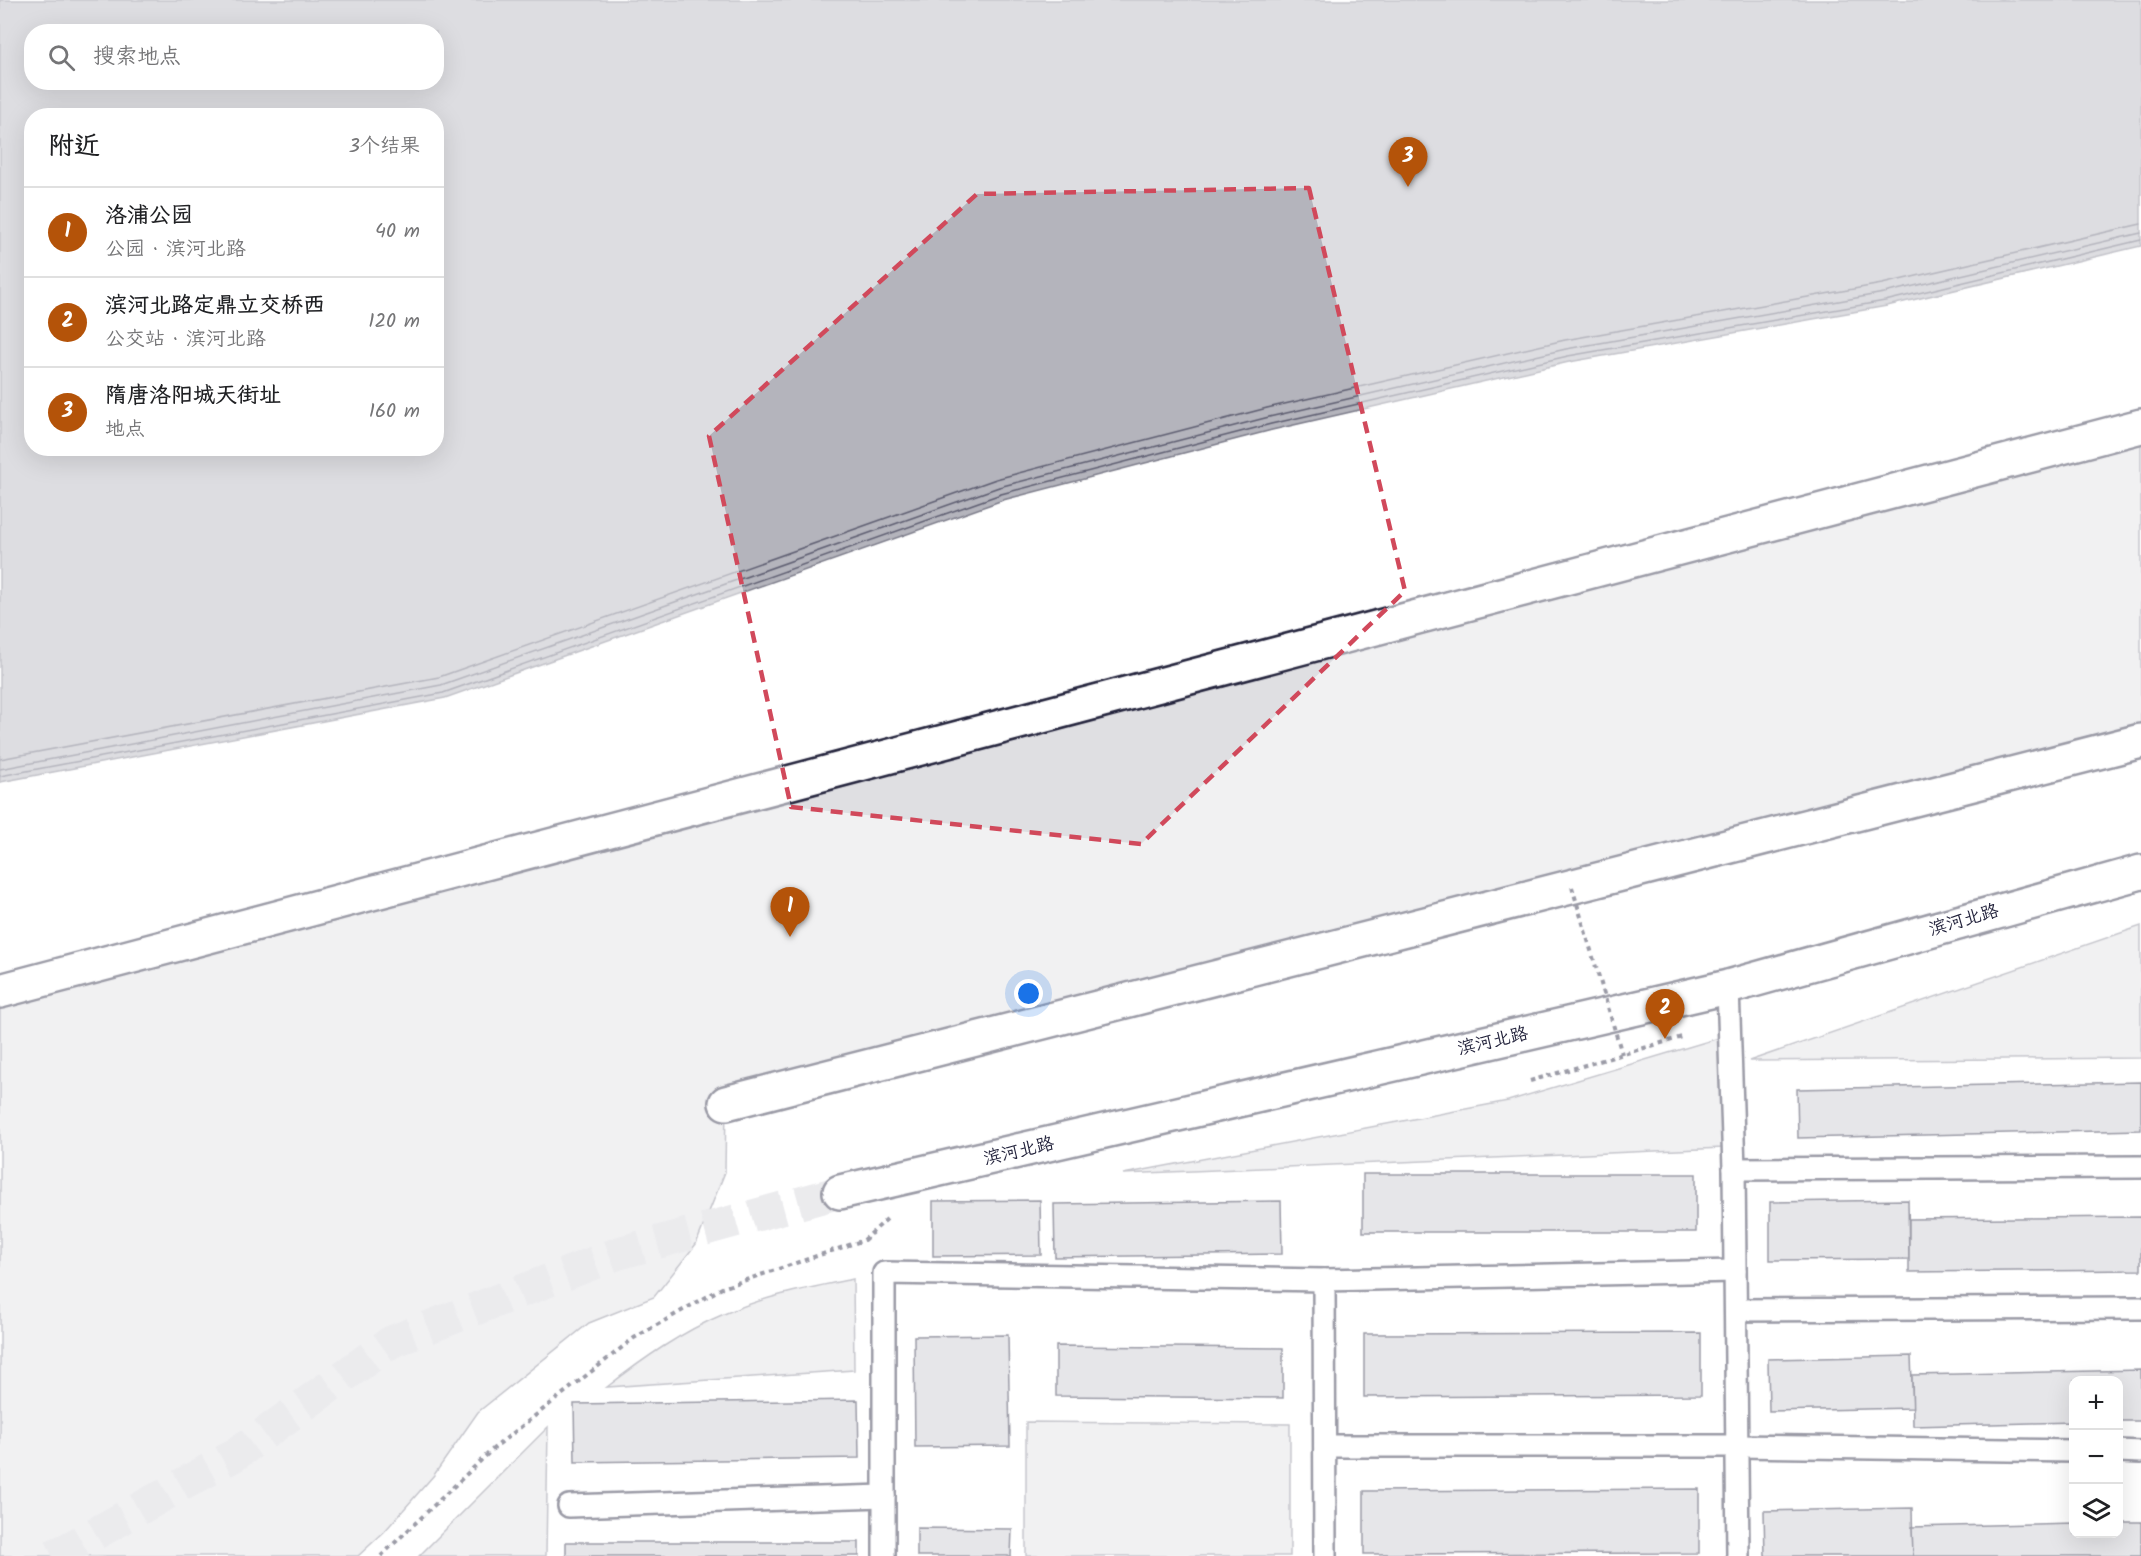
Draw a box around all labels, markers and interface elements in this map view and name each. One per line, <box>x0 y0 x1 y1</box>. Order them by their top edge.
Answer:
search box <box>24 24 444 90</box>
text: 搜索地点 <box>93 40 181 75</box>
icon: search <box>45 41 78 74</box>
text: 附近 <box>48 126 100 168</box>
text: 3个结果 <box>349 131 420 163</box>
pin: 3 <box>1388 138 1428 187</box>
text: 洛浦公园 <box>105 199 193 234</box>
text: 1 <box>64 216 71 248</box>
text: 40 m <box>375 216 420 248</box>
text: 公园 · 滨河北路 <box>105 234 246 266</box>
text: 滨河北路定鼎立交桥西 <box>105 289 325 324</box>
text: 2 <box>62 306 73 338</box>
text: 120 m <box>368 306 420 338</box>
text: 公交站 · 滨河北路 <box>105 324 266 356</box>
text: 隋唐洛阳城天街址 <box>105 379 281 414</box>
text: 3 <box>62 396 73 428</box>
text: 160 m <box>369 396 420 428</box>
text: 地点 <box>105 414 145 446</box>
pin: 1 <box>770 888 810 937</box>
street label: 滨河北路 <box>1925 897 2003 945</box>
your location <box>1014 979 1043 1008</box>
pin: 2 <box>1646 990 1684 1039</box>
street label: 滨河北路 <box>1455 1020 1531 1064</box>
street label: 滨河北路 <box>981 1130 1057 1174</box>
map controls <box>2069 1376 2123 1538</box>
button: + <box>2069 1376 2123 1430</box>
button: − <box>2069 1430 2123 1484</box>
button: layers <box>2069 1484 2123 1538</box>

